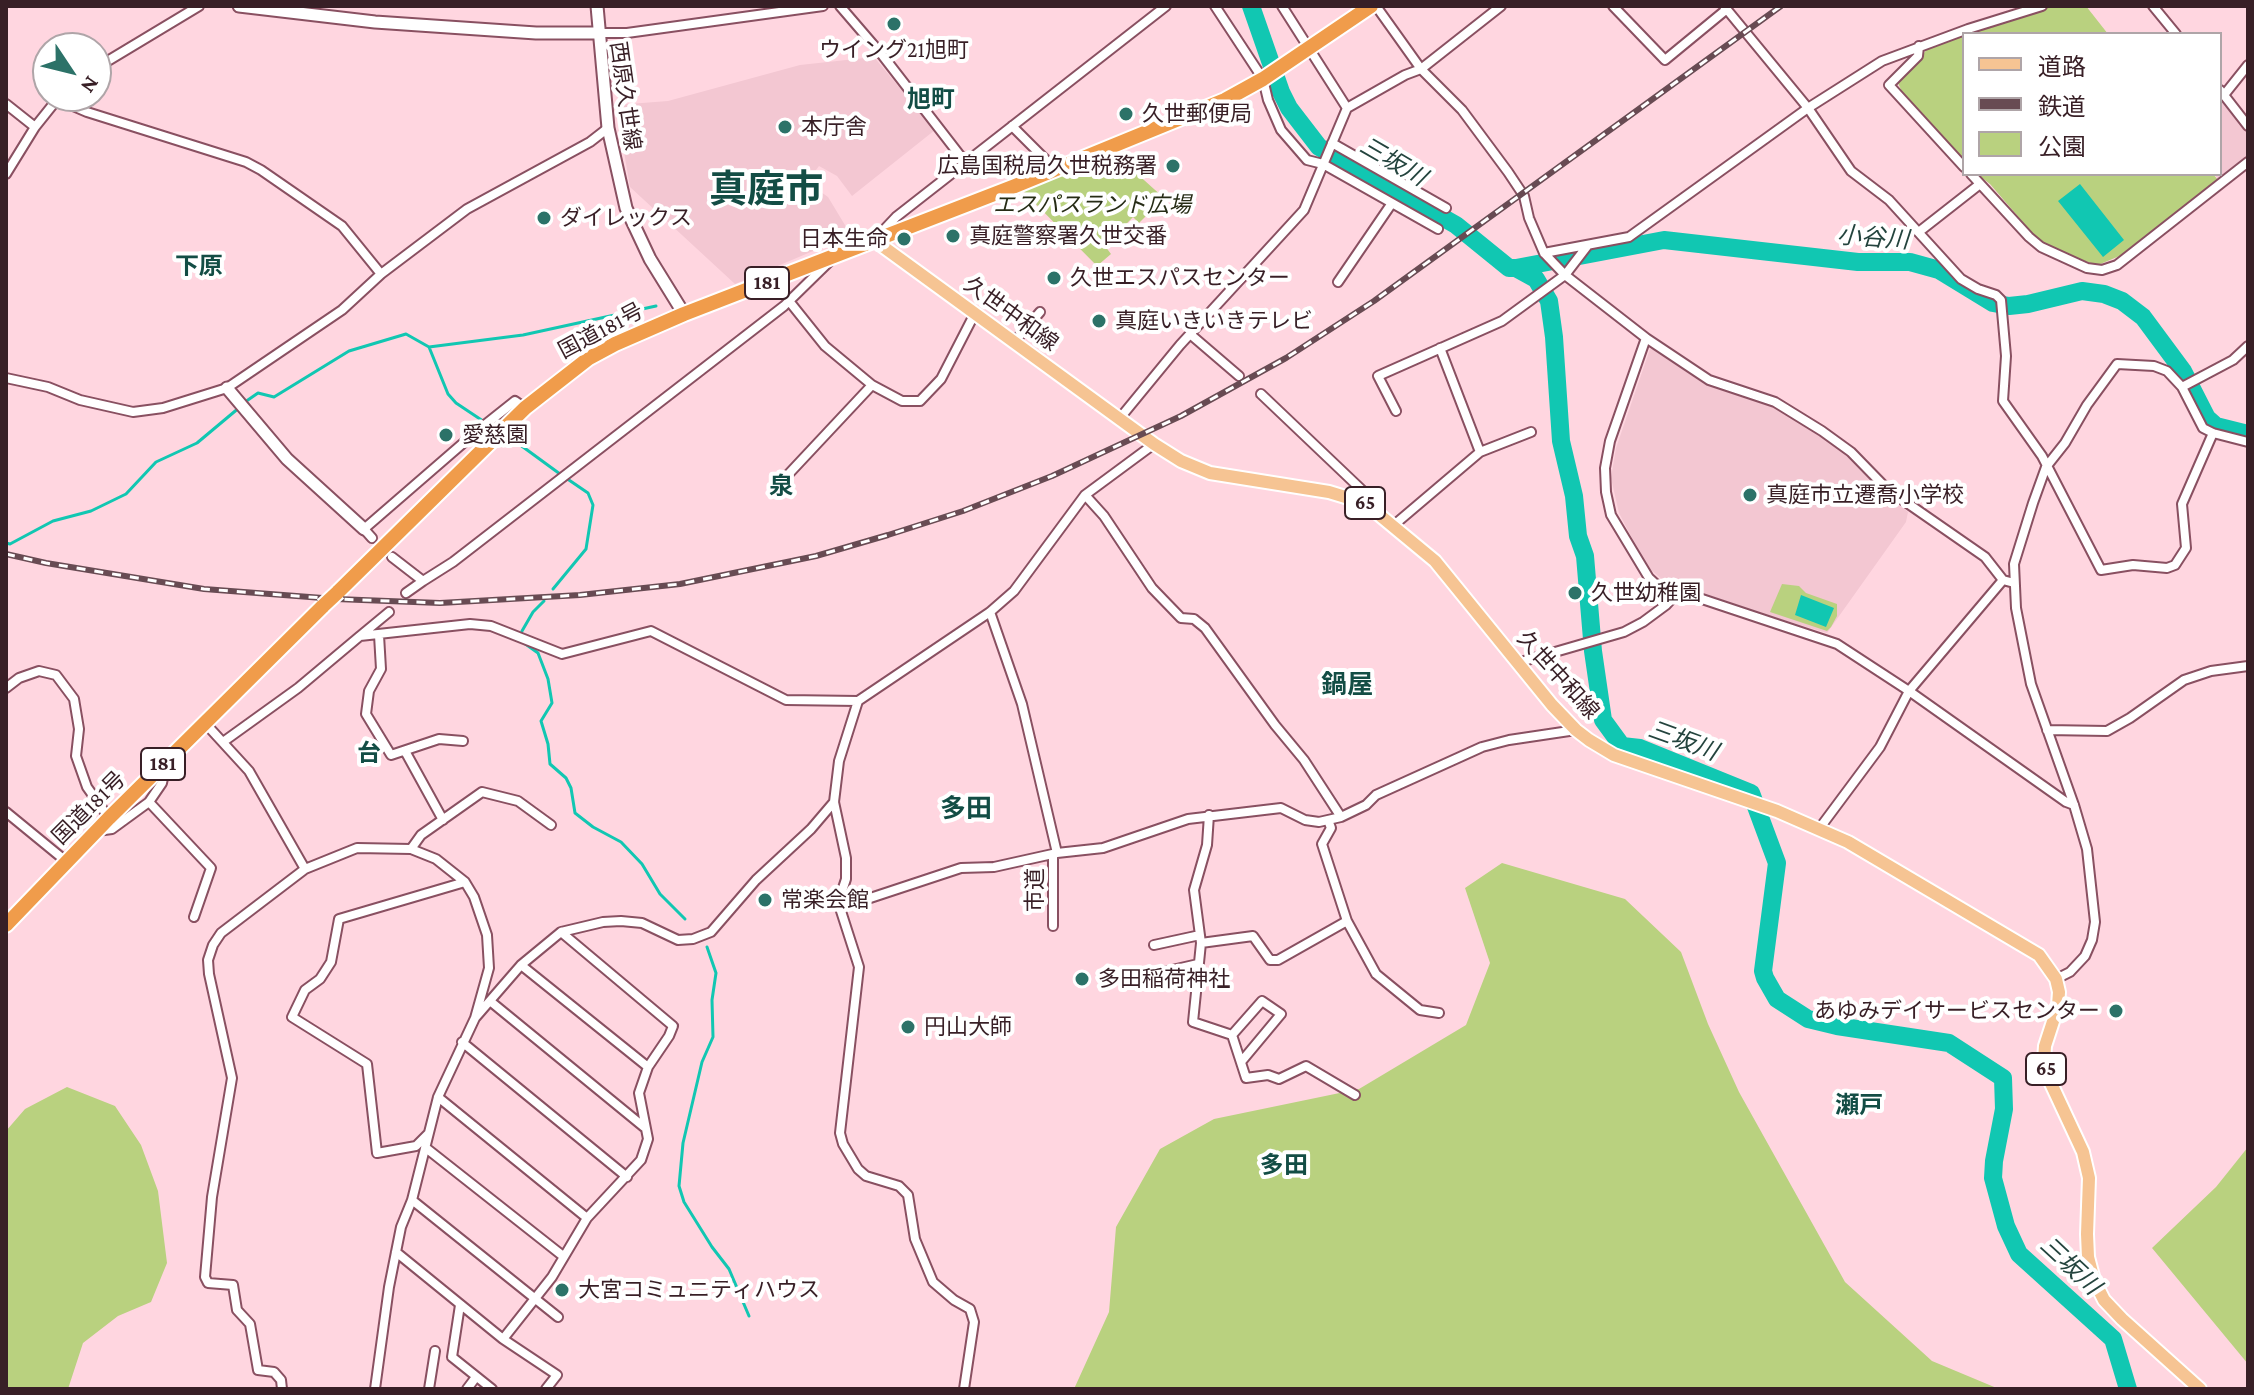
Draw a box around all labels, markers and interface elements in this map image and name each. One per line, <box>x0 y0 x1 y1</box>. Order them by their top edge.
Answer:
marker: ウイング21旭町 <box>885 15 903 33</box>
north arrow <box>32 32 112 112</box>
legend <box>1962 32 2222 176</box>
place label: ウイング21旭町 <box>819 37 969 63</box>
street label: 西原久世線 <box>604 40 646 152</box>
text: 道路 <box>2038 53 2086 80</box>
text: N <box>76 72 105 98</box>
district label: 旭町 <box>907 86 955 114</box>
text: 鉄道 <box>2038 93 2086 120</box>
place label: 久世郵便局 <box>1142 101 1252 127</box>
marker: 久世郵便局 <box>1117 105 1135 123</box>
place label: 本庁舎 <box>801 114 867 140</box>
marker: 本庁舎 <box>776 118 794 136</box>
water label: 三坂川 <box>1355 132 1431 192</box>
text: 公園 <box>2038 133 2086 160</box>
place label: 広島国税局久世税務署 <box>937 153 1157 179</box>
marker: 広島国税局久世税務署 <box>1164 157 1182 175</box>
district label: 真庭市 <box>709 167 823 213</box>
park label: エスパスランド広場 <box>993 192 1191 218</box>
place label: ダイレックス <box>560 205 692 231</box>
marker: ダイレックス <box>535 209 553 227</box>
water label: 小谷川 <box>1836 221 1910 255</box>
place label: 真庭警察署久世交番 <box>969 223 1167 249</box>
place label: 日本生命 <box>800 226 888 252</box>
marker: 真庭警察署久世交番 <box>944 227 962 245</box>
marker: 日本生命 <box>895 230 913 248</box>
district label: 下原 <box>175 253 223 281</box>
place label: 久世エスパスセンター <box>1070 265 1290 291</box>
road number: 181 <box>745 267 789 299</box>
marker: 久世エスパスセンター <box>1045 269 1063 287</box>
street label: 久世中和線 <box>959 271 1063 357</box>
street label: 国道181号 <box>554 298 648 364</box>
place label: 真庭いきいきテレビ <box>1115 308 1313 334</box>
marker: 真庭いきいきテレビ <box>1090 312 1108 330</box>
place label: 愛慈園 <box>462 422 528 448</box>
marker: 愛慈園 <box>437 426 455 444</box>
district label: 泉 <box>769 473 793 501</box>
place label: 真庭市立遷喬小学校 <box>1766 482 1964 508</box>
marker: 真庭市立遷喬小学校 <box>1741 486 1759 504</box>
road number: 65 <box>1345 487 1385 519</box>
place label: 久世幼稚園 <box>1591 580 1701 606</box>
marker: 久世幼稚園 <box>1566 584 1584 602</box>
street label: 久世中和線 <box>1511 625 1605 725</box>
district label: 鍋屋 <box>1321 669 1373 701</box>
water label: 三坂川 <box>1644 715 1722 767</box>
district label: 台 <box>357 740 381 768</box>
road number: 181 <box>141 748 185 780</box>
street label: 国道181号 <box>47 766 131 850</box>
district label: 多田 <box>940 793 992 825</box>
street label: 市道 <box>1022 868 1048 912</box>
place label: 常楽会館 <box>781 887 869 913</box>
marker: 常楽会館 <box>756 891 774 909</box>
place label: 多田稲荷神社 <box>1098 966 1230 992</box>
marker: 多田稲荷神社 <box>1073 970 1091 988</box>
place label: あゆみデイサービスセンター <box>1814 998 2100 1024</box>
marker: あゆみデイサービスセンター <box>2107 1002 2125 1020</box>
place label: 円山大師 <box>924 1014 1012 1040</box>
marker: 円山大師 <box>899 1018 917 1036</box>
road number: 65 <box>2026 1053 2066 1085</box>
district label: 瀬戸 <box>1835 1092 1883 1120</box>
district label: 多田 <box>1260 1152 1308 1180</box>
water label: 三坂川 <box>2034 1231 2106 1301</box>
place label: 大宮コミュニティハウス <box>578 1277 820 1303</box>
marker: 大宮コミュニティハウス <box>553 1281 571 1299</box>

